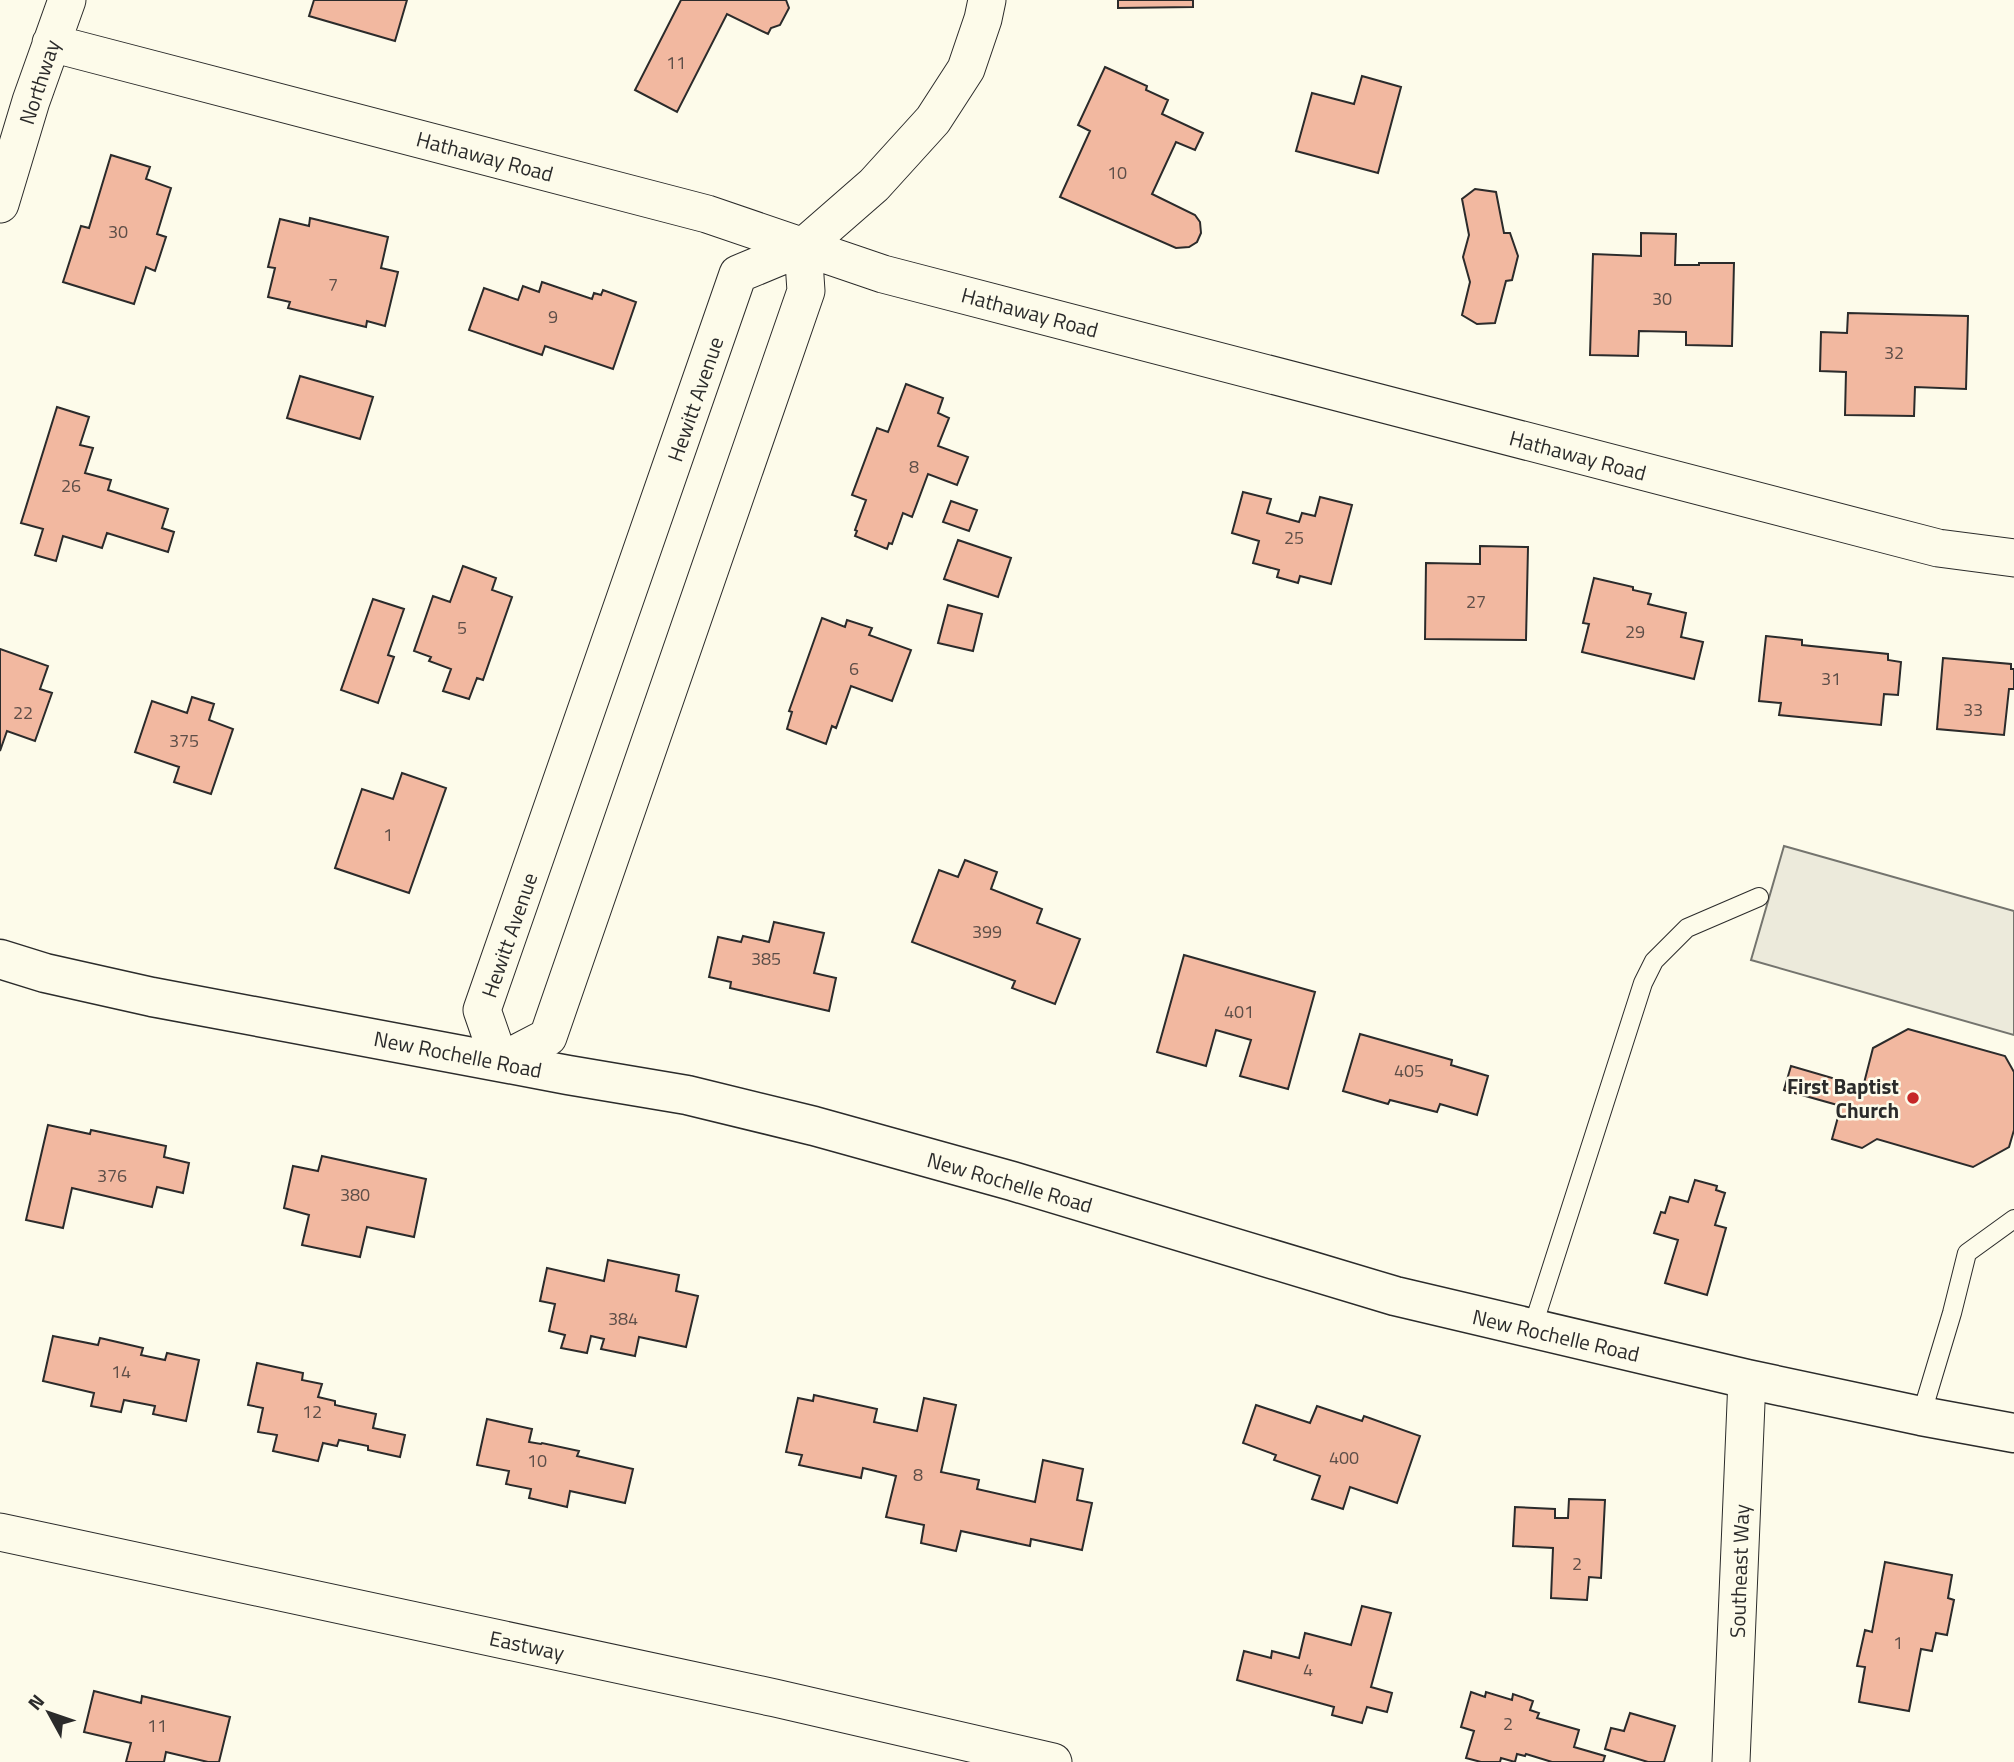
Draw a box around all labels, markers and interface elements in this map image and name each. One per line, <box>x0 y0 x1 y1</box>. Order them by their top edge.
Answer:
street label: Northway <box>10 35 68 129</box>
house number: 11 <box>666 49 686 76</box>
street label: Hathaway Road <box>413 122 557 190</box>
house number: 10 <box>1107 159 1127 186</box>
house number: 30 <box>108 218 128 245</box>
house number: 7 <box>328 271 338 298</box>
street label: Hathaway Road <box>958 278 1102 346</box>
house number: 30 <box>1652 285 1672 312</box>
house number: 9 <box>548 303 558 330</box>
street label: Hewitt Avenue <box>659 332 731 466</box>
house number: 32 <box>1884 339 1904 366</box>
street label: Hathaway Road <box>1506 421 1650 489</box>
house number: 8 <box>909 453 919 480</box>
house number: 26 <box>61 472 81 499</box>
house number: 25 <box>1284 524 1304 551</box>
house number: 27 <box>1466 588 1486 615</box>
house number: 5 <box>457 614 467 641</box>
house number: 29 <box>1625 618 1645 645</box>
house number: 6 <box>849 655 859 682</box>
house number: 31 <box>1821 665 1841 692</box>
house number: 33 <box>1963 696 1983 723</box>
house number: 22 <box>13 699 33 726</box>
house number: 375 <box>169 727 199 754</box>
house number: 1 <box>383 821 393 848</box>
street label: Hewitt Avenue <box>473 868 545 1002</box>
house number: 399 <box>972 918 1002 945</box>
house number: 385 <box>751 945 781 972</box>
house number: 401 <box>1224 998 1254 1025</box>
street label: New Rochelle Road <box>371 1022 545 1086</box>
house number: 405 <box>1394 1057 1424 1084</box>
place label: First Baptist Church <box>1787 1070 1899 1126</box>
marker: First Baptist Church <box>1905 1090 1921 1106</box>
street label: New Rochelle Road <box>924 1143 1096 1221</box>
house number: 376 <box>97 1162 127 1189</box>
house number: 380 <box>340 1181 370 1208</box>
street label: New Rochelle Road <box>1469 1300 1643 1370</box>
house number: 384 <box>608 1305 638 1332</box>
house number: 14 <box>111 1358 131 1385</box>
house number: 12 <box>302 1398 322 1425</box>
house number: 400 <box>1329 1444 1359 1471</box>
house number: 10 <box>527 1447 547 1474</box>
house number: 8 <box>913 1461 923 1488</box>
street label: Southeast Way <box>1721 1503 1757 1639</box>
house number: 2 <box>1572 1550 1582 1577</box>
street label: Eastway <box>487 1621 567 1669</box>
house number: 1 <box>1893 1629 1903 1656</box>
house number: 4 <box>1303 1656 1313 1683</box>
north arrow <box>14 1678 84 1748</box>
text: N <box>20 1687 51 1716</box>
house number: 2 <box>1503 1710 1513 1737</box>
house number: 11 <box>147 1712 167 1739</box>

